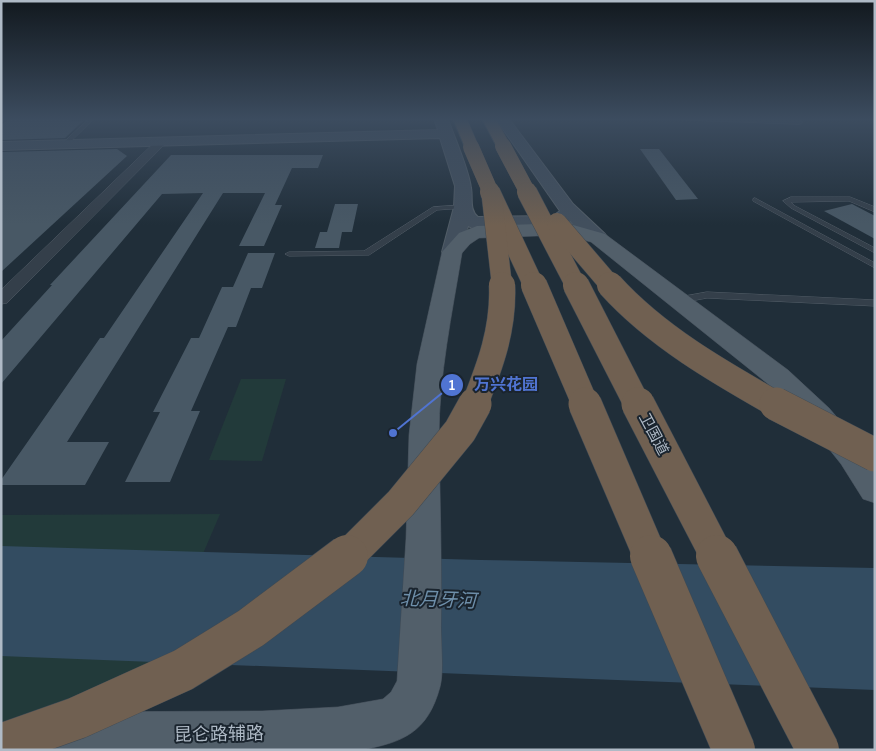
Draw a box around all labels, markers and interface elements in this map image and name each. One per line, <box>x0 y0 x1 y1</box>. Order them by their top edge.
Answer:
callout: 万兴花园 <box>439 369 548 400</box>
text: 1 <box>449 376 455 395</box>
text: 万兴花园 <box>474 376 538 395</box>
street label: 卫国道 <box>635 410 673 459</box>
water label: 北月牙河 <box>400 588 480 613</box>
street label: 昆仑路辅路 <box>174 723 264 746</box>

